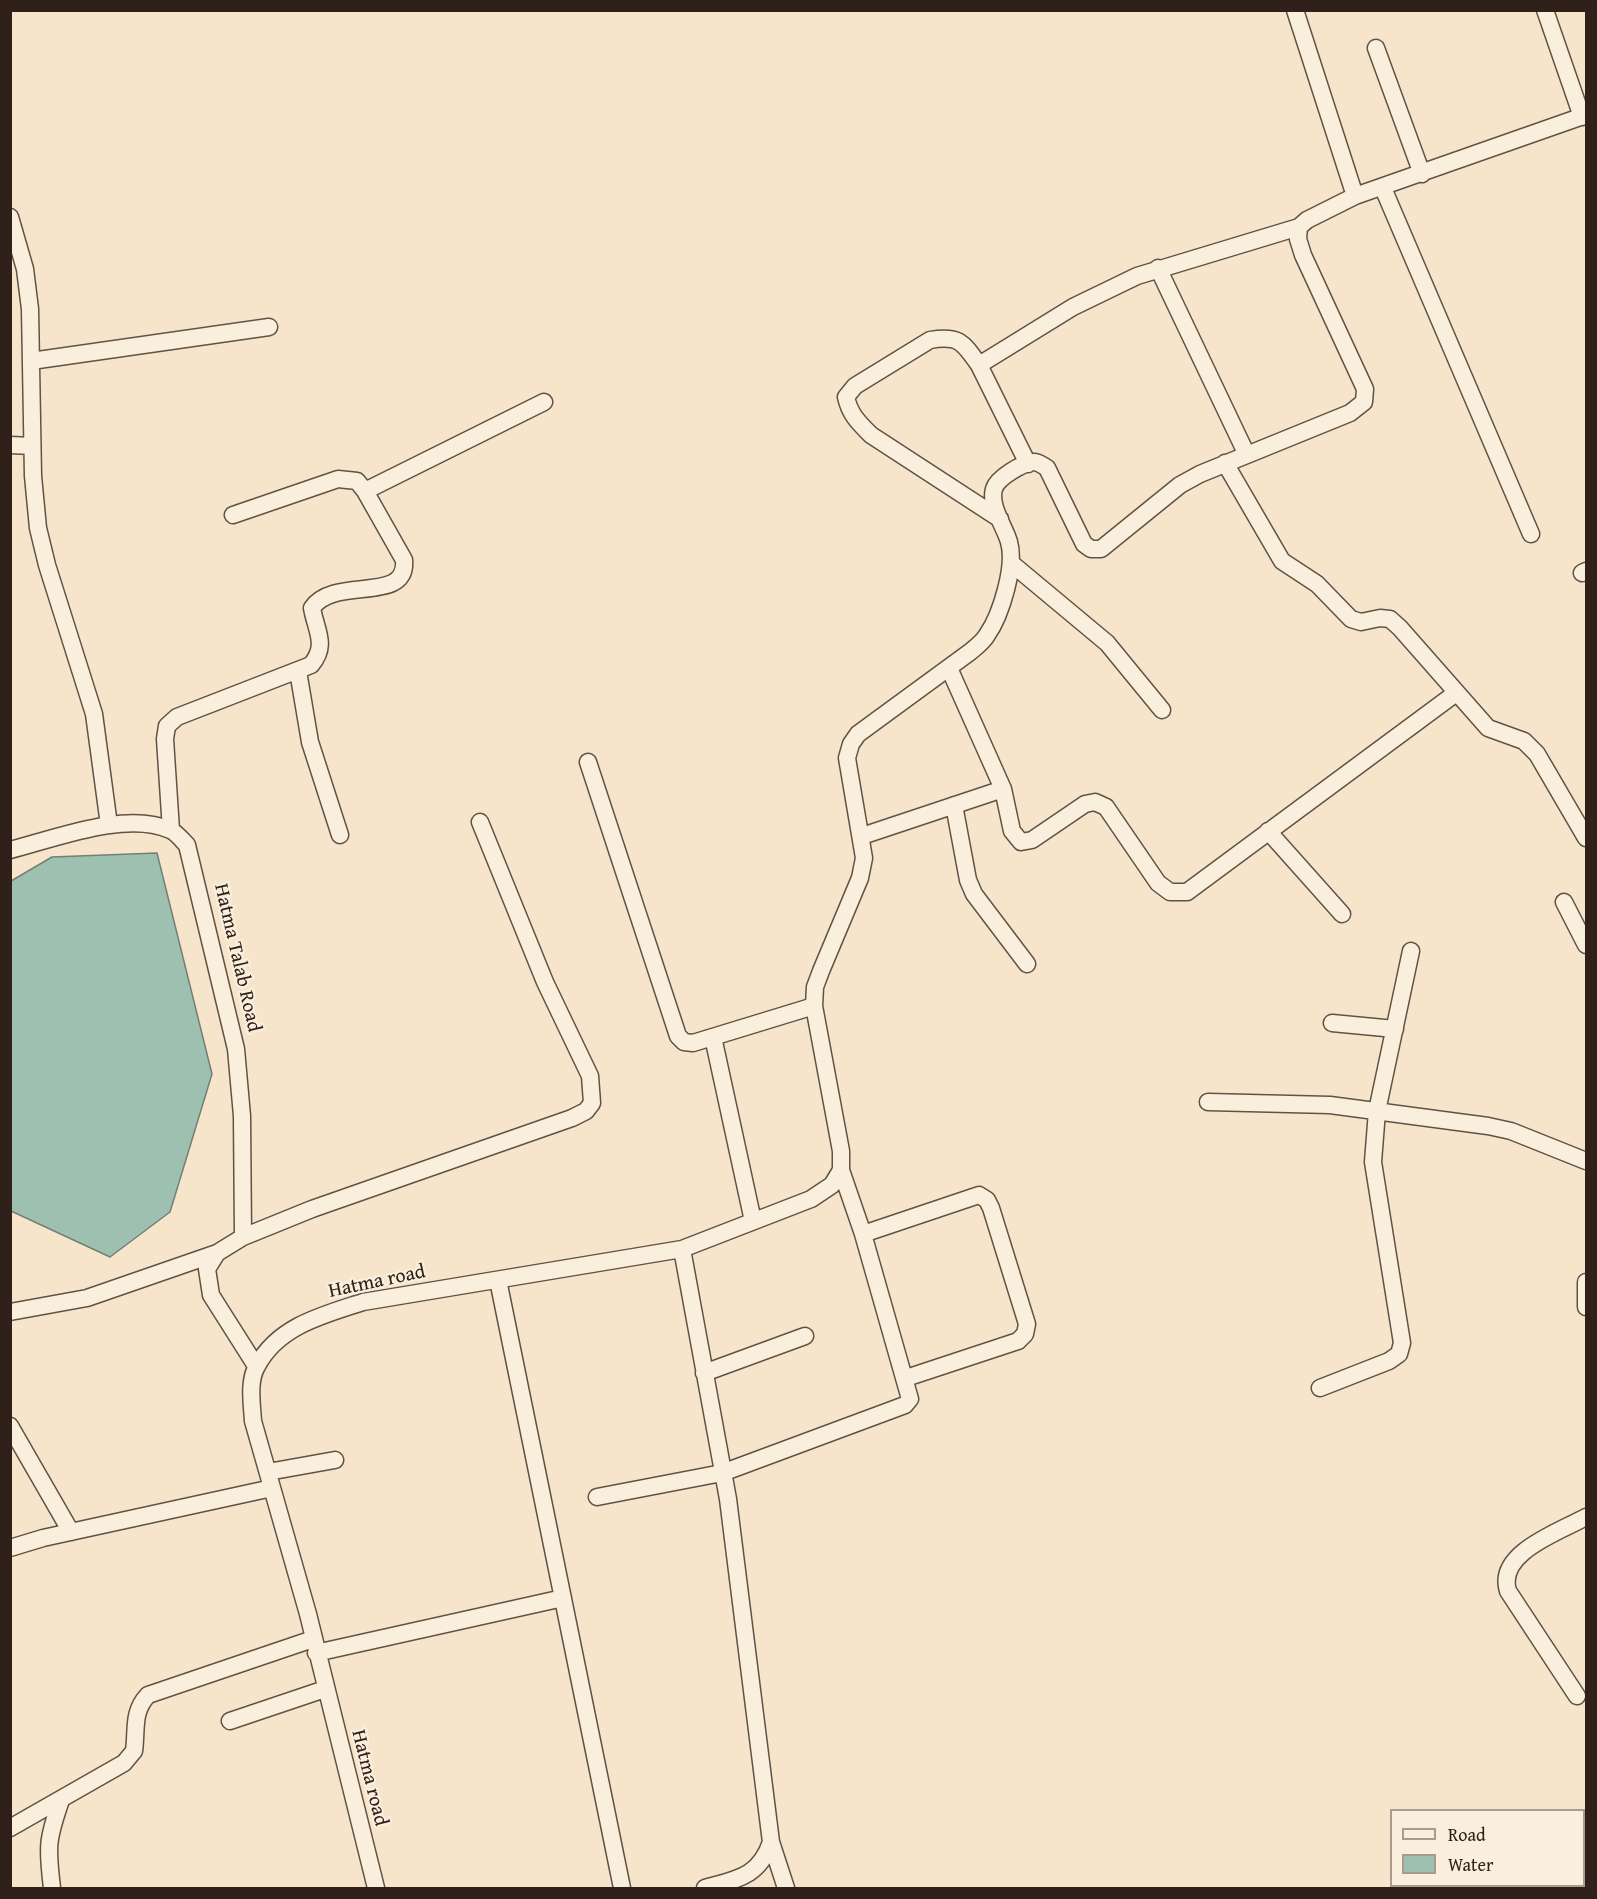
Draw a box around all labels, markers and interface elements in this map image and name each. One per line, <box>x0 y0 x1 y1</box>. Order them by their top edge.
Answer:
street label: Hatma Talab Road <box>208 881 266 1035</box>
street label: Hatma road <box>326 1260 428 1304</box>
street label: Hatma road <box>345 1727 393 1829</box>
legend <box>1390 1809 1585 1887</box>
text: Road <box>1448 1821 1486 1848</box>
text: Water <box>1448 1851 1493 1878</box>

